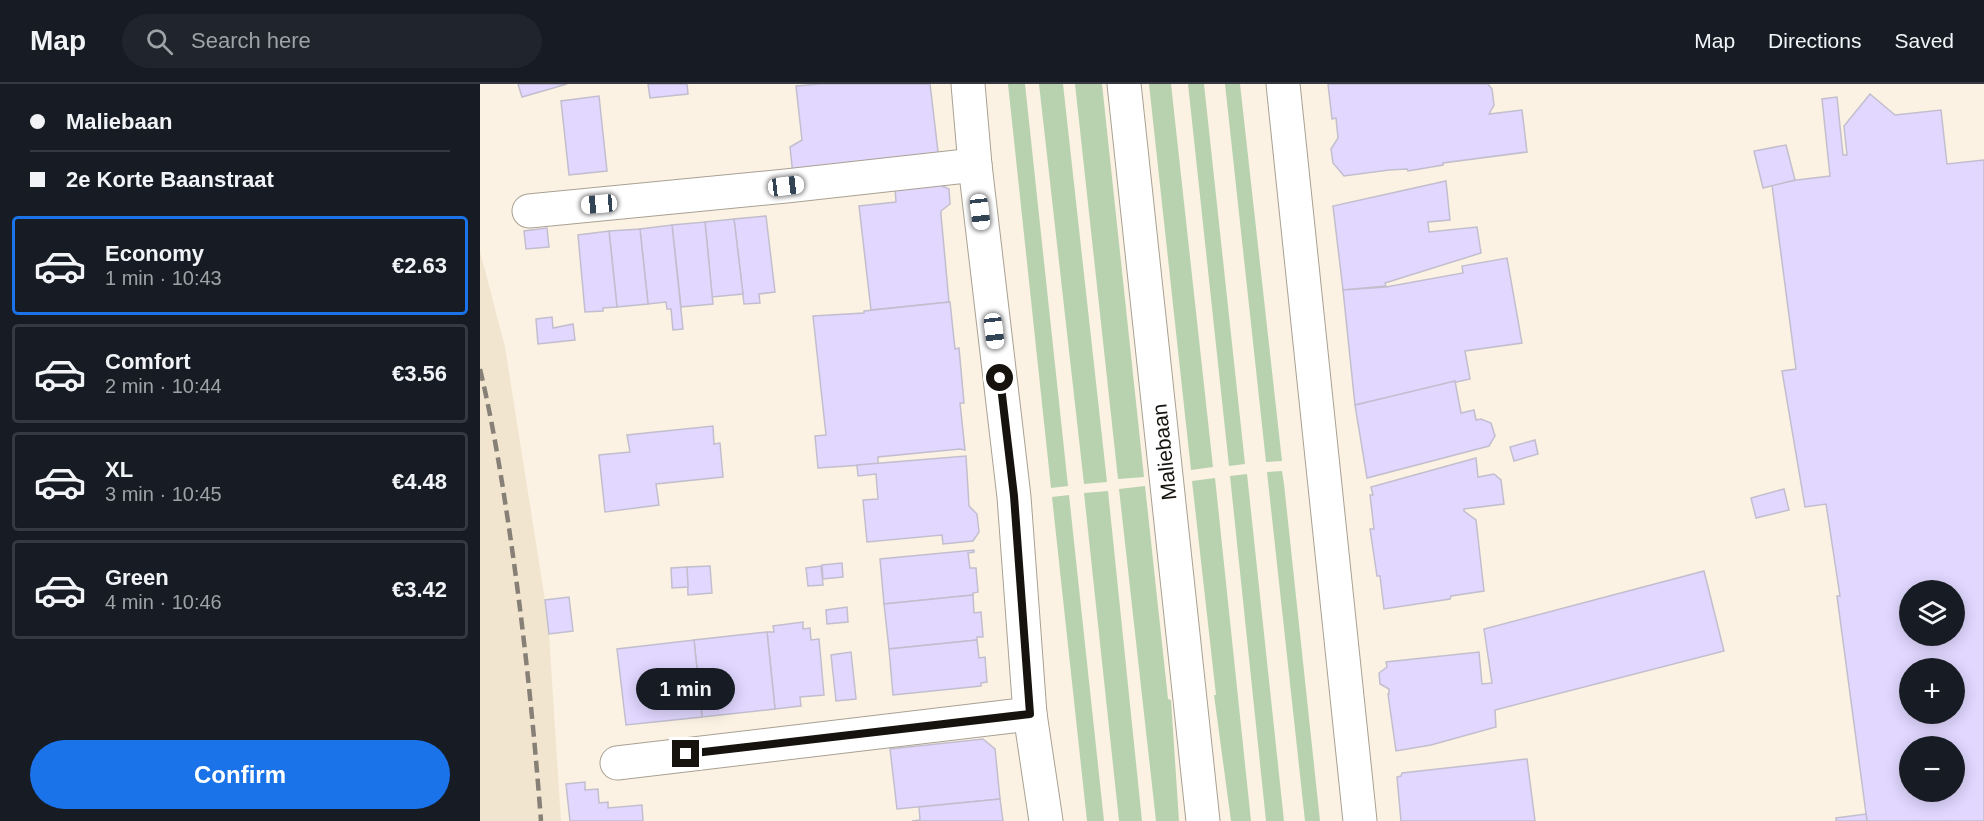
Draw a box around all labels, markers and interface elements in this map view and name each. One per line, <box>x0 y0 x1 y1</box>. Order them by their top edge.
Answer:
search box <box>122 14 542 68</box>
text: Map <box>30 25 86 56</box>
icon: search <box>143 25 176 58</box>
text: Search here <box>191 28 311 53</box>
text: Map <box>1694 29 1735 52</box>
text: Directions <box>1768 29 1861 52</box>
text: Saved <box>1894 29 1954 52</box>
text: Maliebaan <box>66 109 172 134</box>
text: 2e Korte Baanstraat <box>66 167 274 192</box>
car <box>767 175 805 197</box>
car <box>580 193 618 215</box>
car <box>969 193 991 231</box>
icon: car <box>33 239 87 293</box>
text: Economy <box>105 241 204 266</box>
text: €2.63 <box>392 253 447 278</box>
text: 1 min · 10:43 <box>105 267 222 289</box>
car <box>983 312 1005 350</box>
icon: car <box>33 347 87 401</box>
text: Comfort <box>105 349 191 374</box>
text: €3.56 <box>392 361 447 386</box>
route start <box>986 364 1013 391</box>
text: 2 min · 10:44 <box>105 375 222 397</box>
street label: Maliebaan <box>1147 403 1181 501</box>
icon: car <box>33 455 87 509</box>
text: XL <box>105 457 133 482</box>
text: €4.48 <box>392 469 447 494</box>
text: 3 min · 10:45 <box>105 483 222 505</box>
icon: car <box>33 563 87 617</box>
text: Green <box>105 565 169 590</box>
text: €3.42 <box>392 577 447 602</box>
map controls <box>1899 580 1965 802</box>
button: layers <box>1899 580 1965 646</box>
text: 4 min · 10:46 <box>105 591 222 613</box>
button: + <box>1899 658 1965 724</box>
callout: 1 min <box>636 667 736 709</box>
text: 1 min <box>659 678 712 700</box>
button: − <box>1899 736 1965 802</box>
button: Confirm <box>30 740 450 809</box>
route end <box>672 740 699 767</box>

